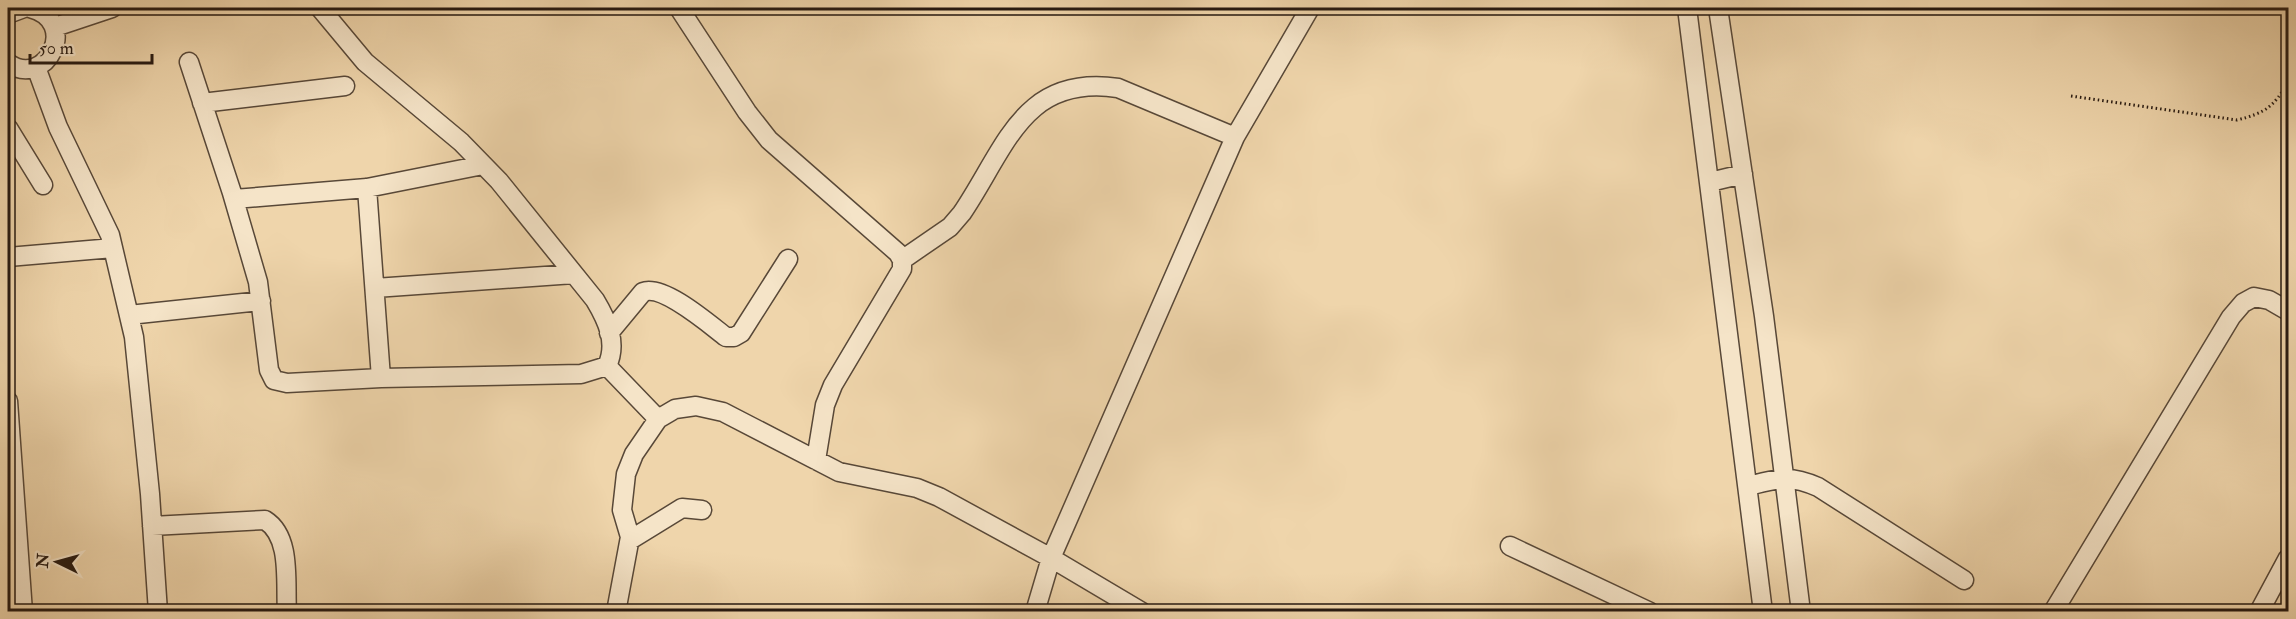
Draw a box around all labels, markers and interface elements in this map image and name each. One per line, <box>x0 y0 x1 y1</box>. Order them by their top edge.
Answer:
scale bar <box>30 27 152 65</box>
text: 50 m <box>39 37 74 60</box>
north arrow <box>27 532 87 592</box>
text: N <box>32 552 54 570</box>

